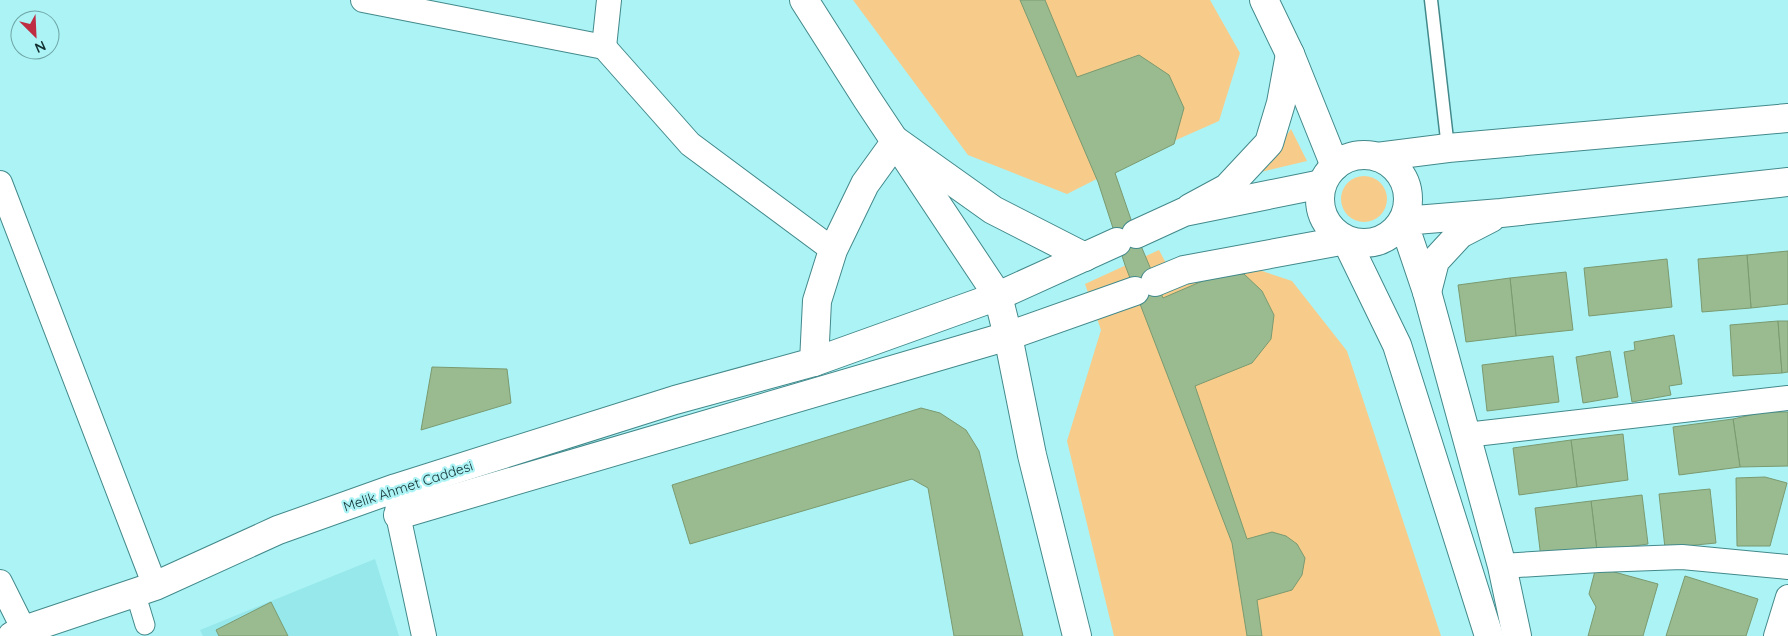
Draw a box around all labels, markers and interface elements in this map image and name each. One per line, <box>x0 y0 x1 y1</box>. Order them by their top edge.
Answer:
north arrow <box>10 10 60 60</box>
text: N <box>32 37 49 57</box>
street label: Melik Ahmet Caddesi <box>341 457 475 515</box>

